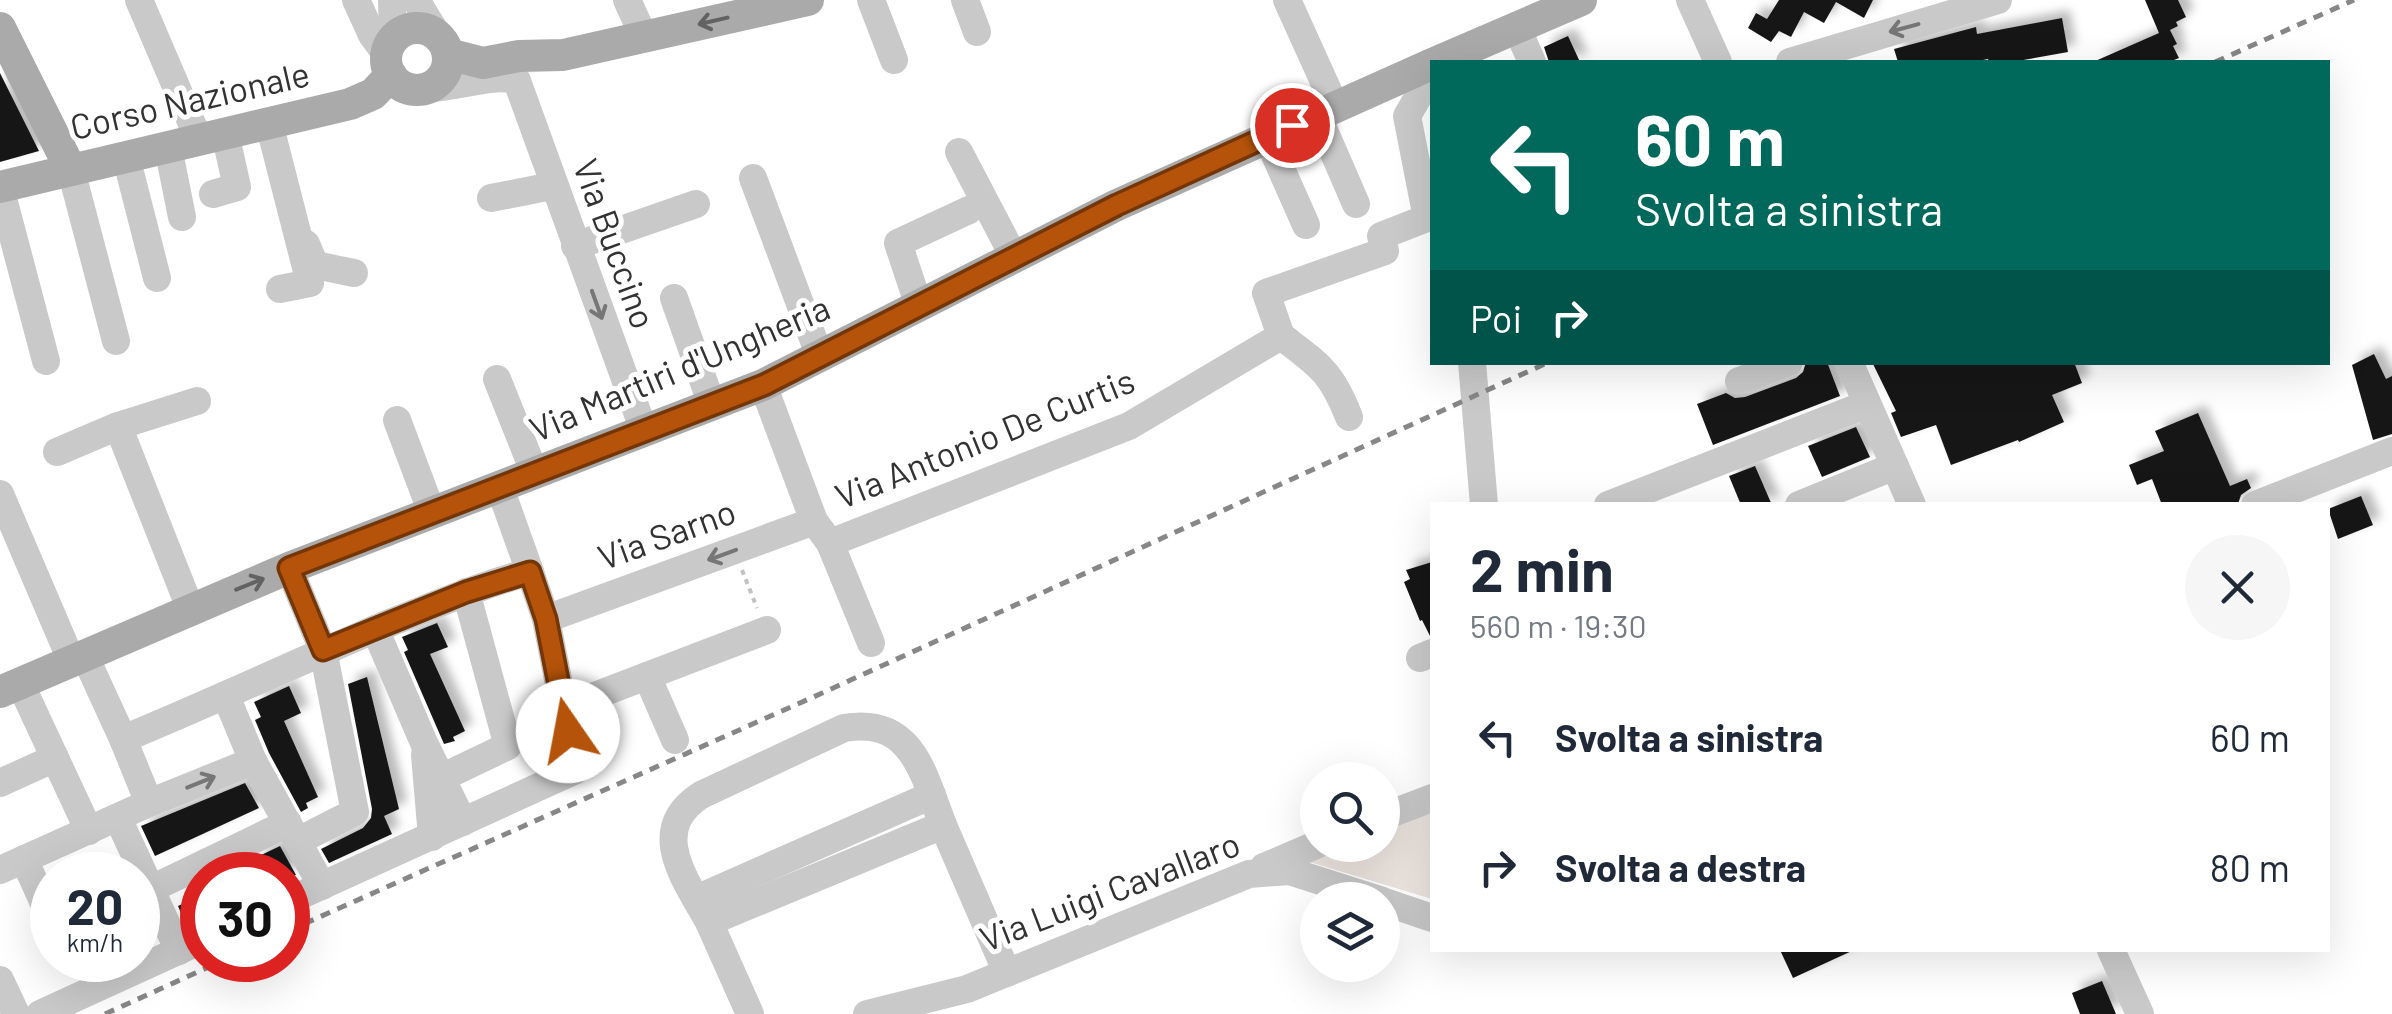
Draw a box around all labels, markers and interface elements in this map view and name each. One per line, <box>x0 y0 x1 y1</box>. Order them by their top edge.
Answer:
one-way arrow <box>698 13 730 32</box>
one-way arrow <box>1889 20 1920 39</box>
street label: Corso Nazionale <box>66 51 313 147</box>
pin <box>1250 83 1335 168</box>
text: 60 m <box>1635 96 1785 180</box>
icon: arrive <box>1265 98 1320 153</box>
icon: left <box>1470 100 1600 230</box>
street label: Via Buccino <box>566 153 666 334</box>
text: Svolta a sinistra <box>1635 181 1943 235</box>
street label: Via Martiri d'Ungheria <box>523 285 836 449</box>
one-way arrow <box>589 288 607 319</box>
icon: right <box>1542 290 1597 345</box>
text: Poi <box>1470 295 1522 341</box>
street label: Via Antonio De Curtis <box>829 358 1140 516</box>
street label: Via Sarno <box>592 489 741 577</box>
text: 2 min <box>1470 532 1614 604</box>
button: close <box>2185 535 2290 640</box>
one-way arrow <box>708 547 739 565</box>
one-way arrow <box>234 573 265 591</box>
text: 560 m · 19:30 <box>1470 606 1647 644</box>
position arrow <box>516 679 620 783</box>
icon: left <box>1470 710 1525 765</box>
text: Svolta a sinistra <box>1555 714 1823 760</box>
text: 60 m <box>2210 714 2290 760</box>
map controls <box>1300 762 1400 982</box>
button: search <box>1300 762 1400 862</box>
one-way arrow <box>185 772 216 790</box>
street label: Via Luigi Cavallaro <box>973 821 1245 959</box>
icon: right <box>1470 840 1525 895</box>
text: Svolta a destra <box>1555 844 1806 890</box>
text: 80 m <box>2210 844 2290 890</box>
speed limit sign: 30 <box>180 852 310 982</box>
text: 20 <box>67 875 123 935</box>
button: layers <box>1300 882 1400 982</box>
text: km/h <box>67 927 123 957</box>

